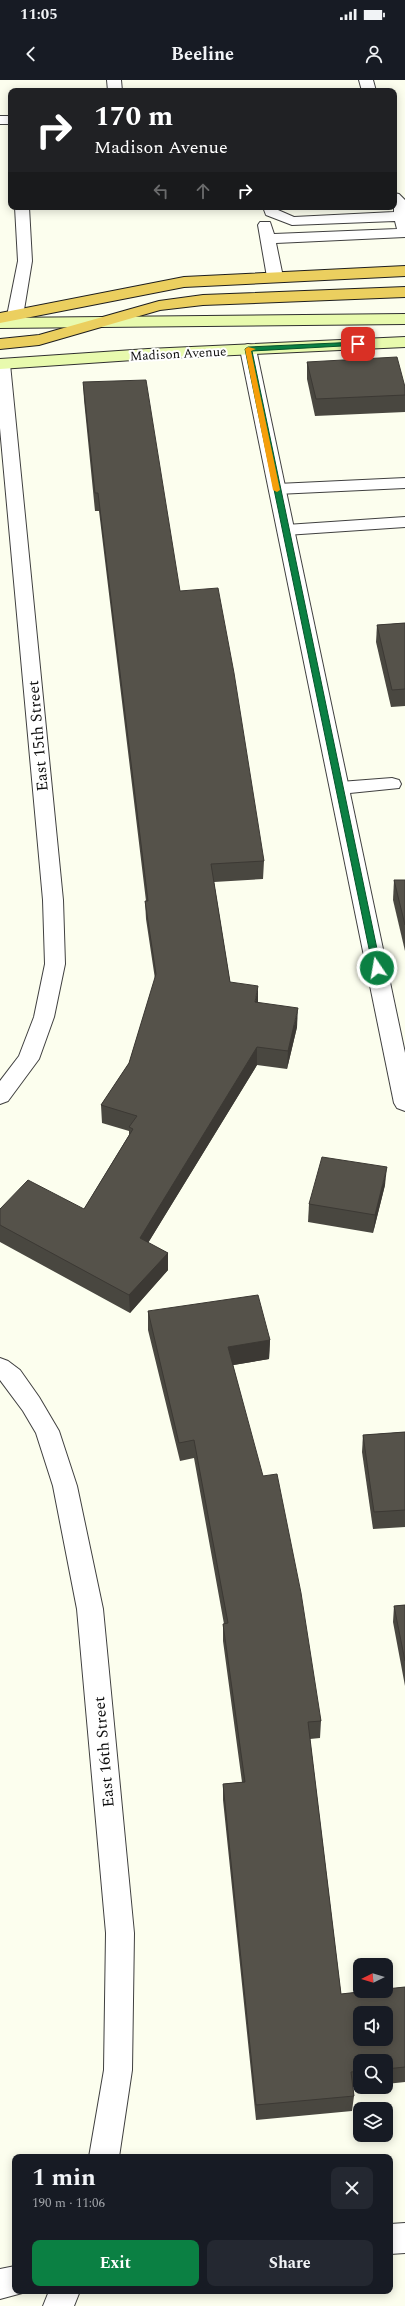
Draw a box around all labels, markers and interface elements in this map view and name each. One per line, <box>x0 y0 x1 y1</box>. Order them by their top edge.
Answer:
text: 11:05 <box>20 3 58 26</box>
text: Beeline <box>171 41 234 68</box>
icon: back <box>20 43 42 65</box>
icon: person <box>363 43 385 65</box>
text: 170 m <box>94 95 173 138</box>
icon: right <box>28 104 80 156</box>
text: Madison Avenue <box>94 134 228 161</box>
icon: left <box>150 180 172 202</box>
icon: ahead <box>192 180 214 202</box>
icon: right <box>234 180 256 202</box>
pin <box>341 327 375 361</box>
icon: arrive <box>347 333 369 355</box>
street label: Madison Avenue <box>129 341 227 367</box>
street label: East 15th Street <box>21 679 55 793</box>
position arrow <box>356 947 398 989</box>
street label: East 16th Street <box>87 1695 121 1809</box>
north arrow <box>353 1958 393 1998</box>
map controls <box>353 1958 393 2142</box>
button: sound <box>353 2006 393 2046</box>
button: search <box>353 2054 393 2094</box>
button: layers <box>353 2102 393 2142</box>
text: 1 min <box>32 2160 96 2196</box>
button: close <box>331 2167 373 2209</box>
text: 190 m · 11:06 <box>32 2193 105 2213</box>
button: Exit <box>32 2240 199 2286</box>
button: Share <box>207 2240 373 2286</box>

